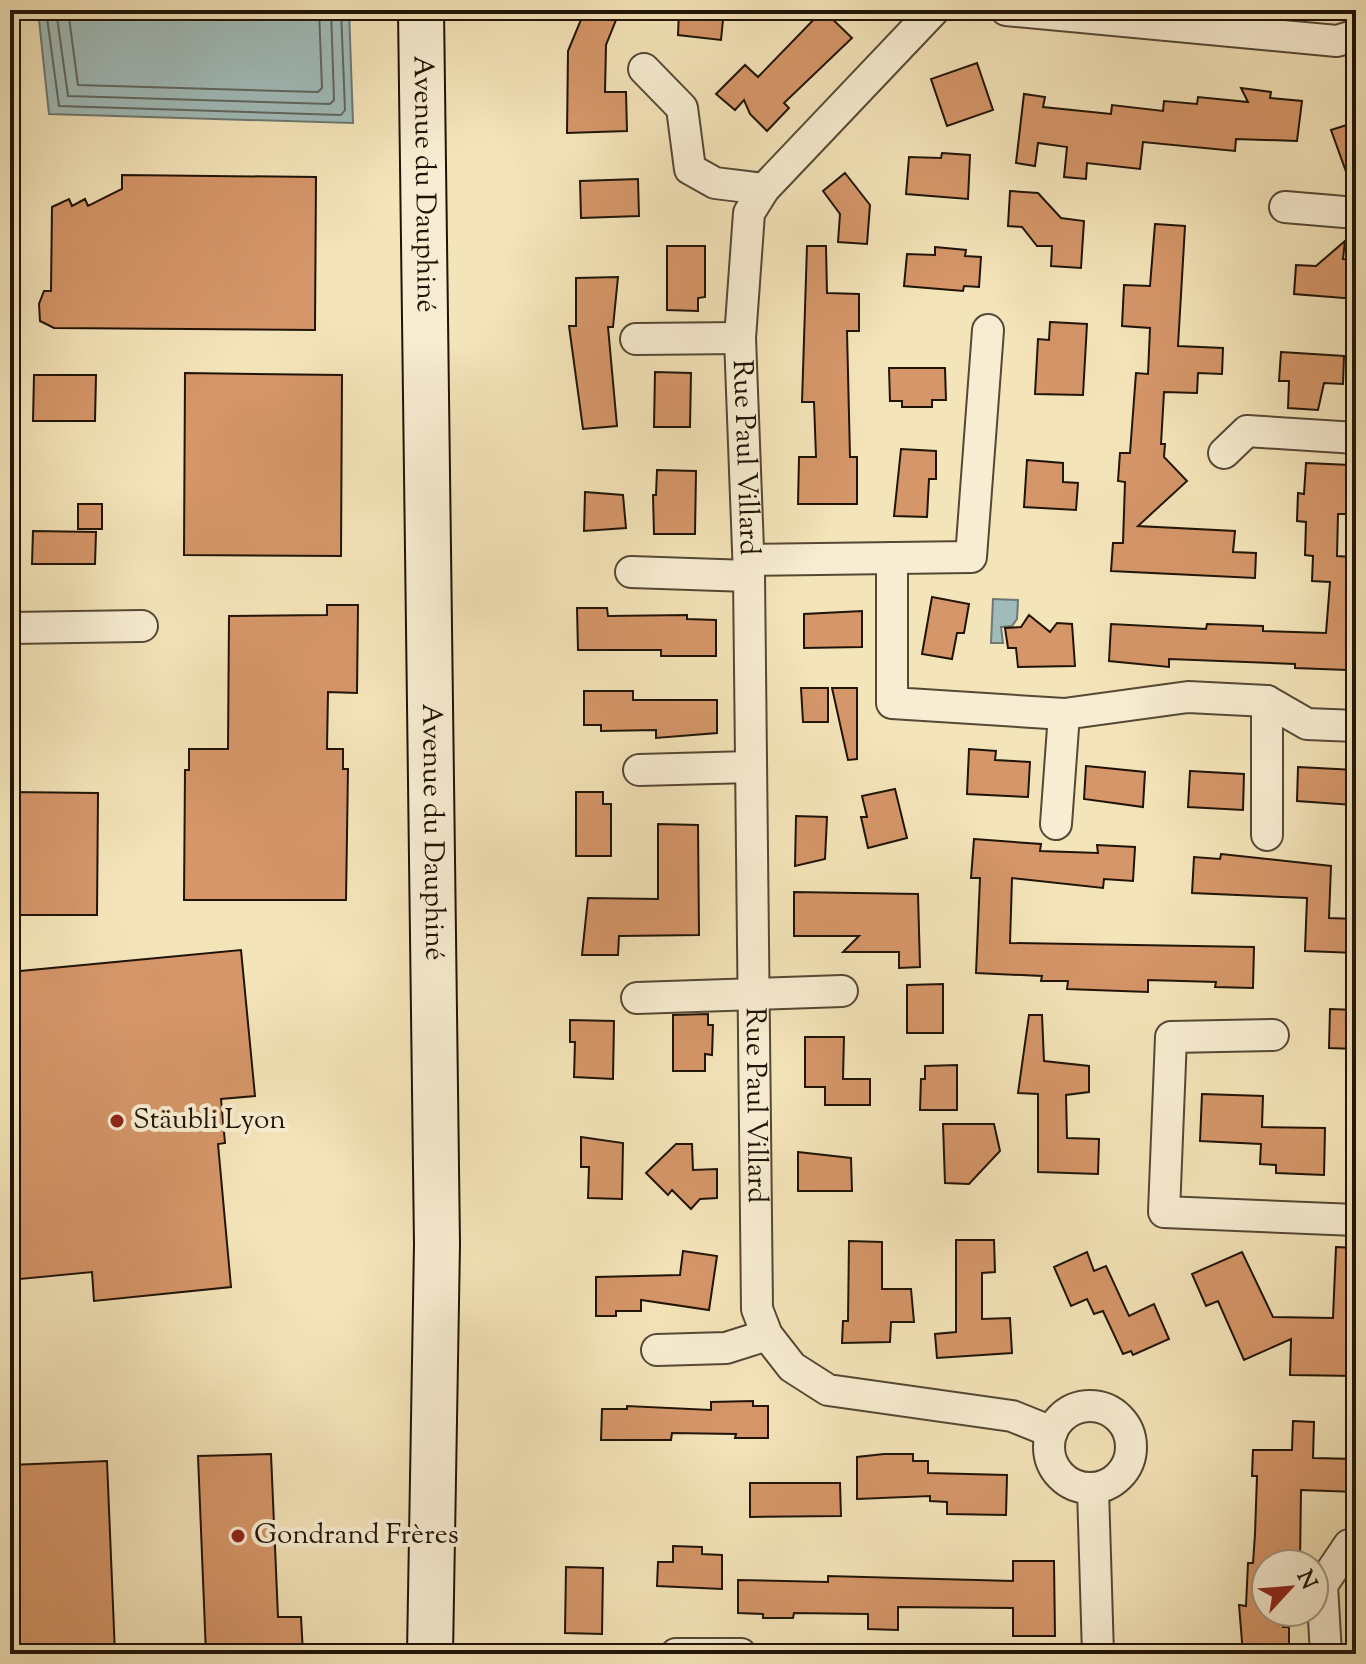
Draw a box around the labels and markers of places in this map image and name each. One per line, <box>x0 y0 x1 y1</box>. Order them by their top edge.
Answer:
place label: Stäubli Lyon <box>133 1101 286 1141</box>
marker: Stäubli Lyon <box>108 1112 126 1130</box>
place label: Gondrand Frères <box>254 1516 459 1556</box>
marker: Gondrand Frères <box>229 1527 247 1545</box>

